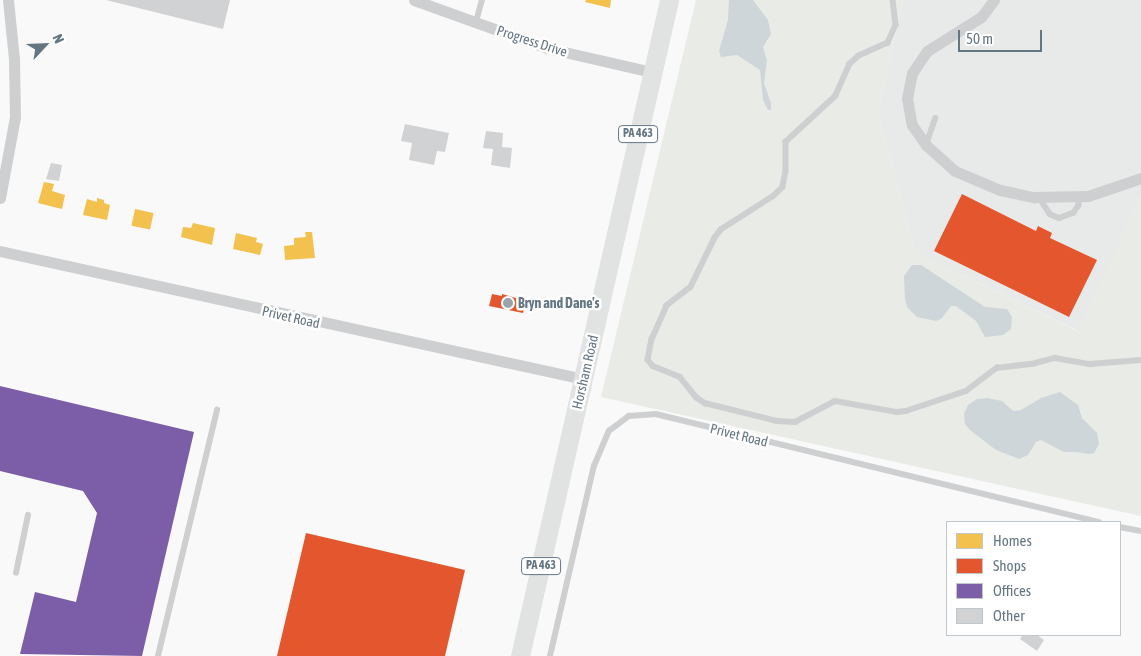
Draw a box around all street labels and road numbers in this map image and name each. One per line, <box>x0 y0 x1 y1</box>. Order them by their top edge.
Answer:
street label: Progress Drive <box>495 22 569 60</box>
road number: PA 463 <box>618 125 658 144</box>
street label: Privet Road <box>260 302 322 332</box>
street label: Horsham Road <box>568 333 602 411</box>
street label: Privet Road <box>708 420 770 450</box>
road number: PA 463 <box>521 556 561 576</box>

